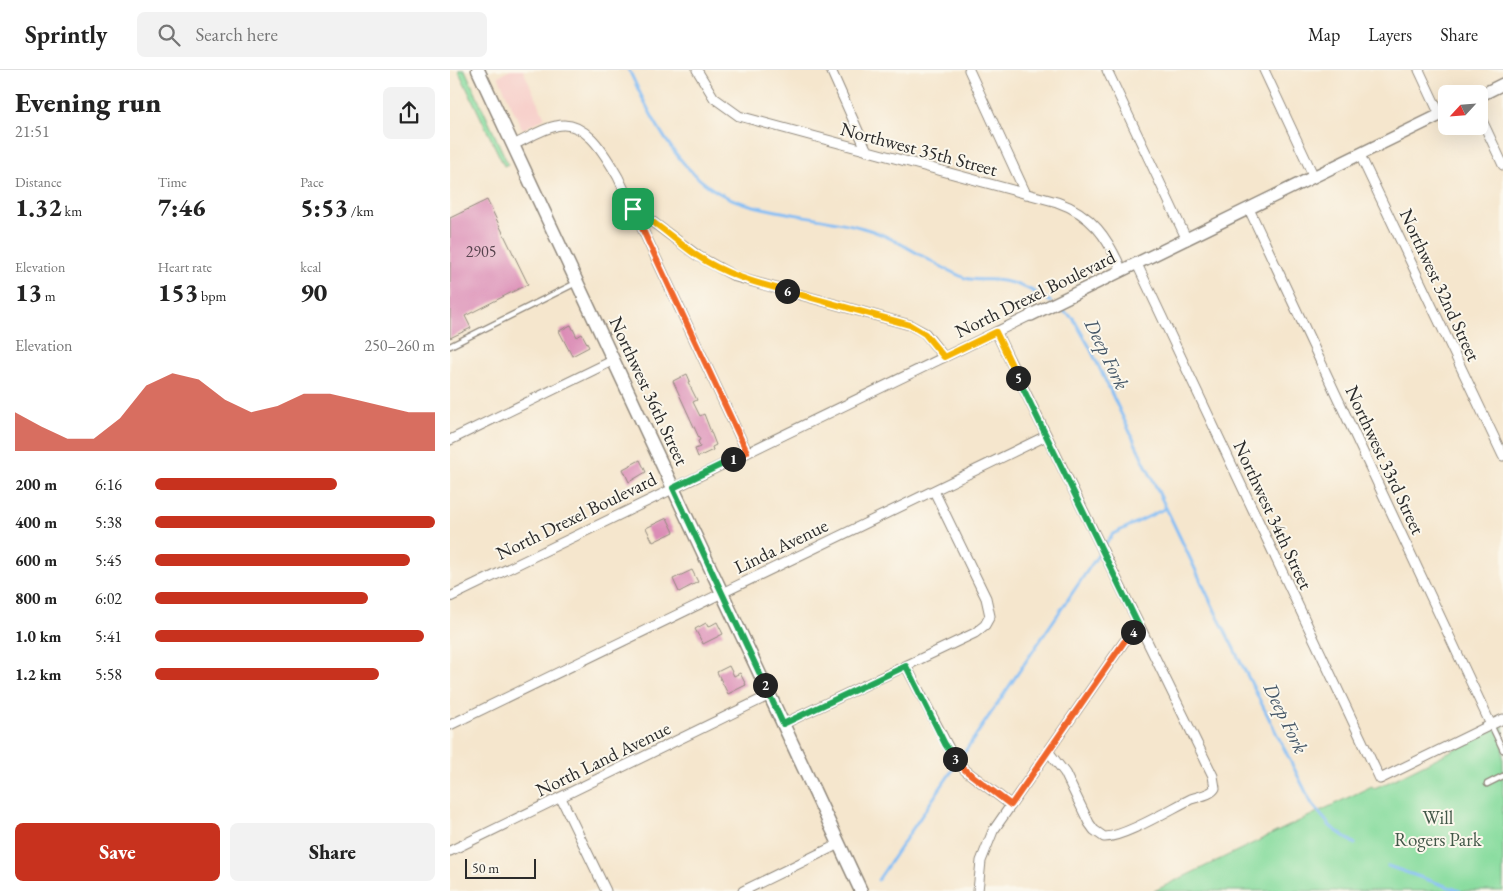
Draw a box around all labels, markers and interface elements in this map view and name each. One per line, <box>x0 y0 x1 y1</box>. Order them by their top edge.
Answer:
search box <box>137 12 487 57</box>
text: Sprintly <box>25 19 107 50</box>
icon: search <box>155 21 183 49</box>
text: Search here <box>195 22 278 47</box>
text: Map <box>1308 23 1340 46</box>
text: Layers <box>1368 23 1412 46</box>
text: Share <box>1440 23 1478 46</box>
text: Evening run <box>15 84 161 120</box>
north arrow <box>1438 85 1488 135</box>
map controls <box>1438 85 1488 135</box>
button: share <box>383 87 435 139</box>
street label: Northwest 35th Street <box>838 116 1000 182</box>
text: 21:51 <box>15 121 50 142</box>
text: Distance <box>15 173 62 191</box>
text: Time <box>158 173 187 191</box>
text: Pace <box>300 173 324 191</box>
pin <box>612 188 654 230</box>
text: 1.32 <box>15 191 62 223</box>
text: 7:46 <box>158 191 205 223</box>
text: 5:53 <box>300 191 348 223</box>
icon: arrive <box>619 195 647 223</box>
text: km <box>62 202 82 220</box>
text: /km <box>348 202 374 220</box>
street label: Northwest 32nd Street <box>1394 205 1486 365</box>
house number: 2905 <box>466 241 496 262</box>
street label: North Drexel Boulevard <box>951 244 1120 344</box>
text: Elevation <box>15 258 65 276</box>
text: Heart rate <box>158 258 212 276</box>
text: kcal <box>300 258 321 276</box>
text: 13 <box>15 276 42 308</box>
text: 153 <box>158 276 198 308</box>
text: 90 <box>300 276 327 308</box>
pin: 6 <box>774 278 800 304</box>
text: 6 <box>784 282 791 300</box>
text: m <box>42 287 56 305</box>
text: bpm <box>198 287 226 305</box>
street label: Northwest 36th Street <box>604 313 694 469</box>
water label: Deep Fork <box>1078 313 1135 394</box>
text: Elevation <box>15 335 73 356</box>
text: 250–260 m <box>364 335 435 356</box>
pin: 5 <box>1006 366 1030 390</box>
text: 5 <box>1015 369 1022 387</box>
street label: Northwest 33rd Street <box>1340 381 1431 539</box>
street label: Northwest 34th Street <box>1228 437 1318 593</box>
pin: 1 <box>720 446 746 472</box>
text: 1 <box>730 450 737 468</box>
street label: North Drexel Boulevard <box>492 466 661 566</box>
text: 200 m <box>15 474 57 495</box>
text: 6:16 <box>95 474 122 495</box>
text: 400 m <box>15 512 57 533</box>
text: 5:38 <box>95 512 122 533</box>
street label: Linda Avenue <box>730 513 832 579</box>
text: 600 m <box>15 550 57 571</box>
text: 5:45 <box>95 550 122 571</box>
text: 800 m <box>15 588 57 609</box>
text: 6:02 <box>95 588 122 609</box>
pin: 4 <box>1120 620 1146 644</box>
text: 4 <box>1130 623 1137 641</box>
text: 1.0 km <box>15 626 61 647</box>
text: 5:41 <box>95 626 122 647</box>
text: 1.2 km <box>15 664 61 685</box>
text: 5:58 <box>95 664 122 685</box>
pin: 2 <box>752 672 778 698</box>
text: 2 <box>762 676 769 694</box>
water label: Deep Fork <box>1257 677 1314 758</box>
street label: North Land Avenue <box>531 716 675 802</box>
pin: 3 <box>942 746 968 772</box>
text: 3 <box>952 750 959 768</box>
park label: Will Rogers Park <box>1394 805 1483 852</box>
button: Save <box>15 823 220 881</box>
button: Share <box>230 823 435 881</box>
scale bar <box>465 856 536 879</box>
text: 50 m <box>472 859 499 877</box>

